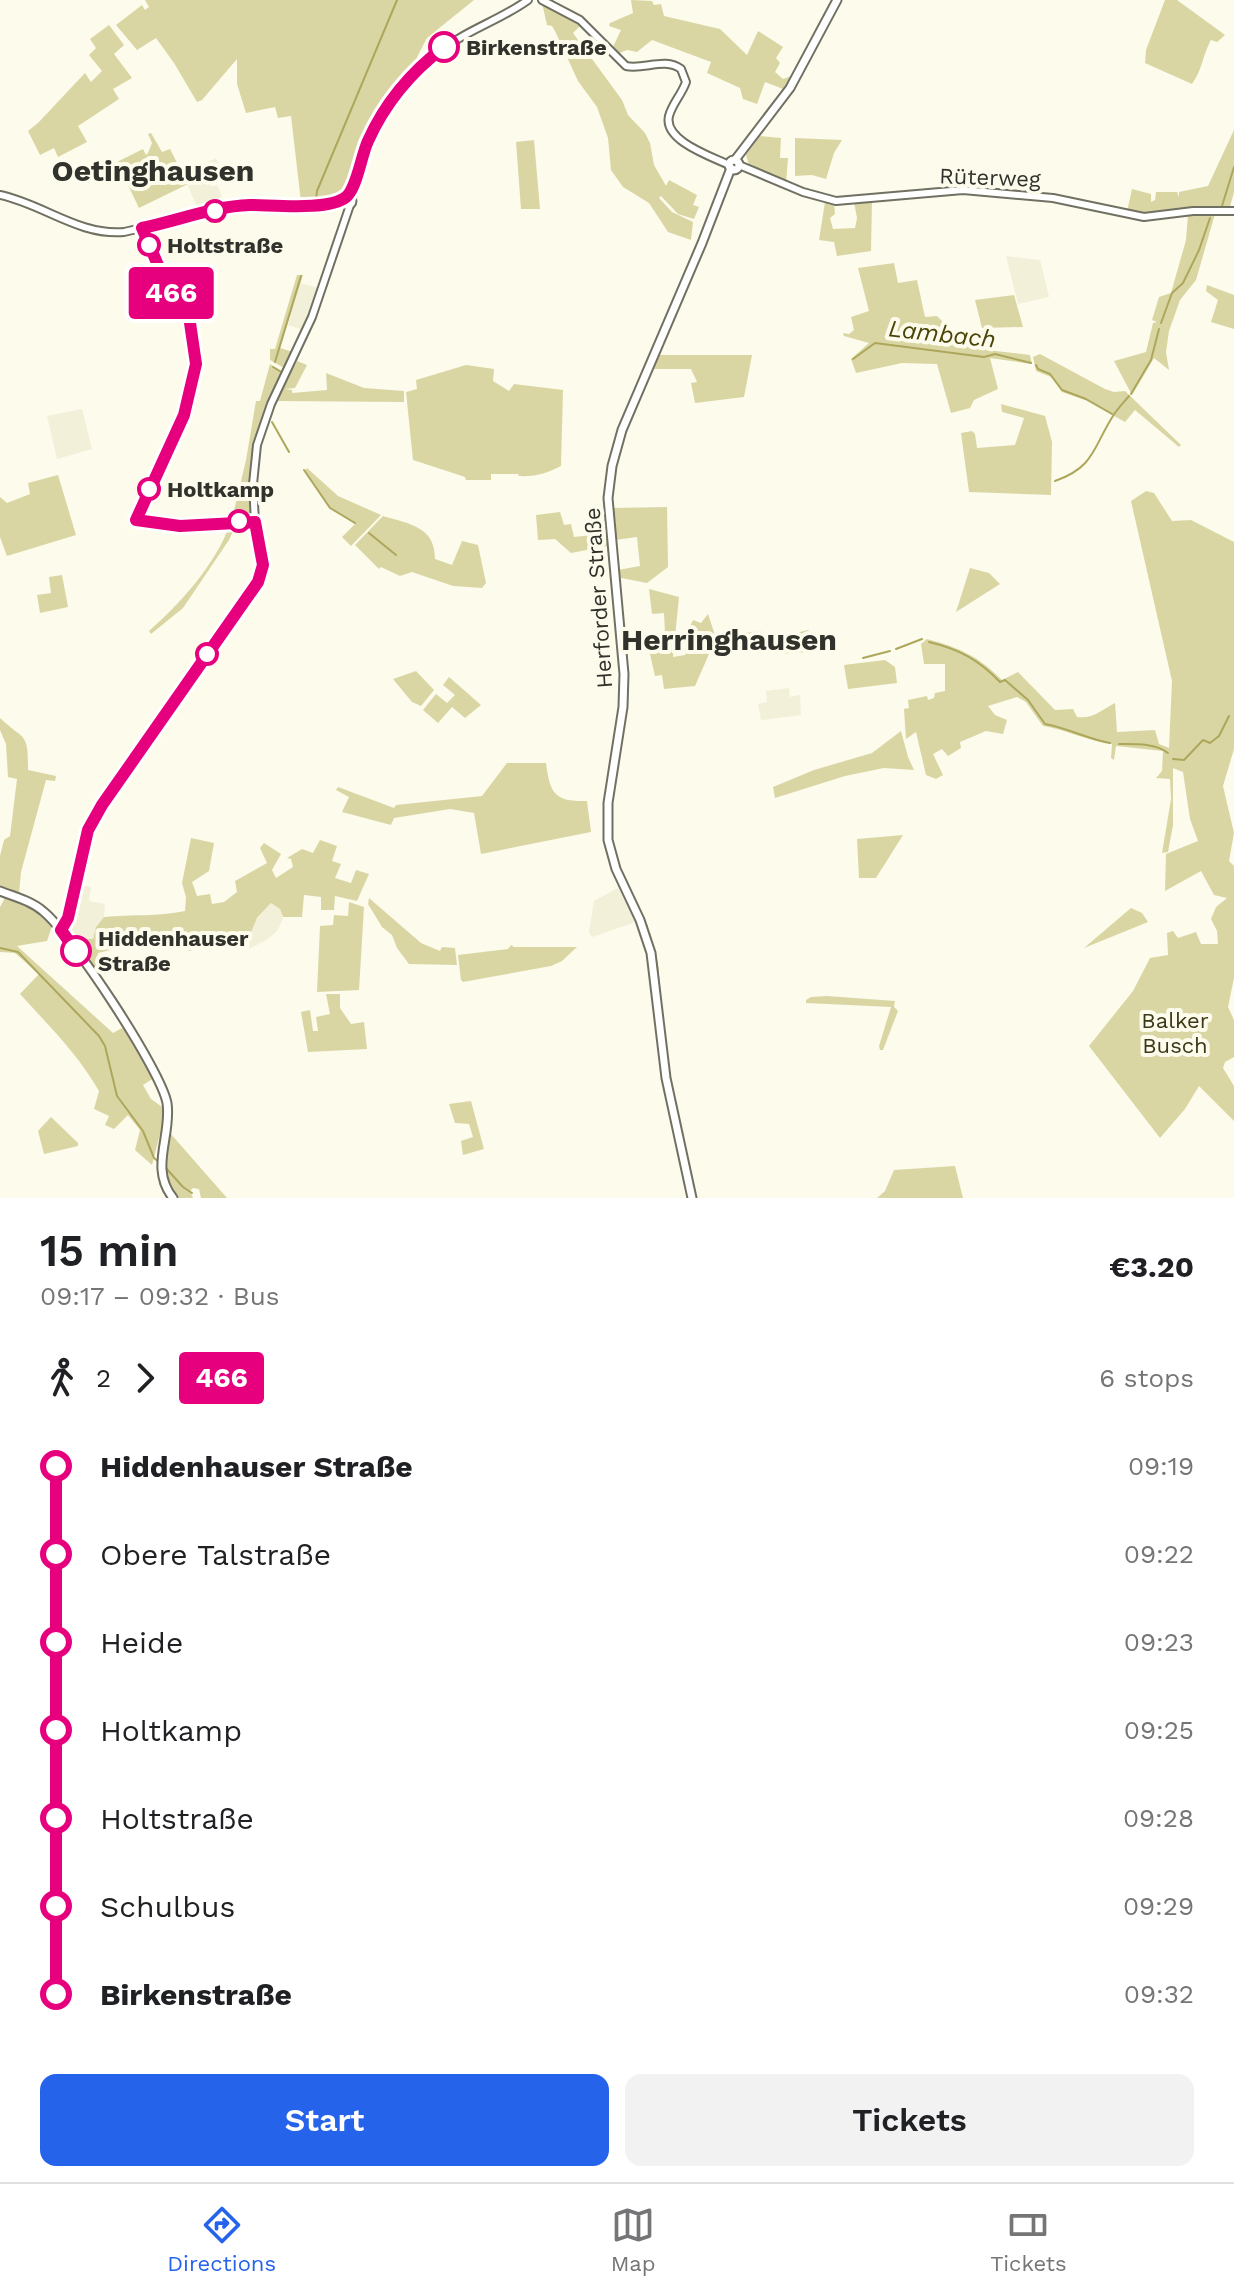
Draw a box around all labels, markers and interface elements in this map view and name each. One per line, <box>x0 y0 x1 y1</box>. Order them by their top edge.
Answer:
marker: Birkenstraße <box>429 32 459 62</box>
place label: Birkenstraße <box>466 35 607 60</box>
district label: Oetinghausen <box>52 153 254 188</box>
street label: Rüterweg <box>939 163 1041 192</box>
unlabelled marker <box>204 200 226 222</box>
place label: Holtstraße <box>167 233 283 258</box>
marker: Holtstraße <box>138 234 160 256</box>
line badge: 466 <box>125 267 217 319</box>
text: 466 <box>145 276 197 309</box>
water label: Lambach <box>887 314 997 354</box>
place label: Holtkamp <box>167 477 274 502</box>
marker: Holtkamp <box>138 478 160 500</box>
street label: Herforder Straße <box>580 507 617 689</box>
unlabelled marker <box>228 510 250 532</box>
district label: Herringhausen <box>621 622 837 657</box>
unlabelled marker <box>196 643 218 665</box>
place label: Hiddenhauser Straße <box>98 926 249 976</box>
marker: Hiddenhauser Straße <box>61 936 91 966</box>
park label: Balker Busch <box>1141 1008 1209 1058</box>
text: 15 min <box>40 1225 179 1277</box>
text: €3.20 <box>1109 1249 1194 1284</box>
text: 09:17 – 09:32 · Bus <box>40 1281 279 1311</box>
icon: walk <box>40 1356 84 1400</box>
icon: forward <box>123 1356 167 1400</box>
text: 466 <box>195 1361 248 1394</box>
text: 2 <box>96 1363 111 1393</box>
text: 6 stops <box>1099 1363 1194 1393</box>
text: Hiddenhauser Straße <box>100 1449 413 1484</box>
text: 09:19 <box>1128 1451 1194 1481</box>
text: Obere Talstraße <box>100 1537 331 1572</box>
text: 09:22 <box>1124 1539 1194 1569</box>
text: Heide <box>100 1625 183 1660</box>
text: 09:23 <box>1124 1627 1194 1657</box>
text: Holtkamp <box>100 1713 242 1748</box>
text: 09:25 <box>1124 1715 1194 1745</box>
text: Holtstraße <box>100 1801 254 1836</box>
text: 09:28 <box>1123 1803 1194 1833</box>
text: Schulbus <box>100 1889 235 1924</box>
text: 09:29 <box>1123 1891 1194 1921</box>
text: Birkenstraße <box>100 1977 292 2012</box>
text: 09:32 <box>1124 1979 1194 2009</box>
button: Start <box>40 2074 609 2166</box>
button: Tickets <box>625 2074 1194 2166</box>
tab: Directions <box>167 2203 276 2276</box>
tab: Map <box>611 2203 656 2276</box>
tab: Tickets <box>990 2203 1067 2276</box>

